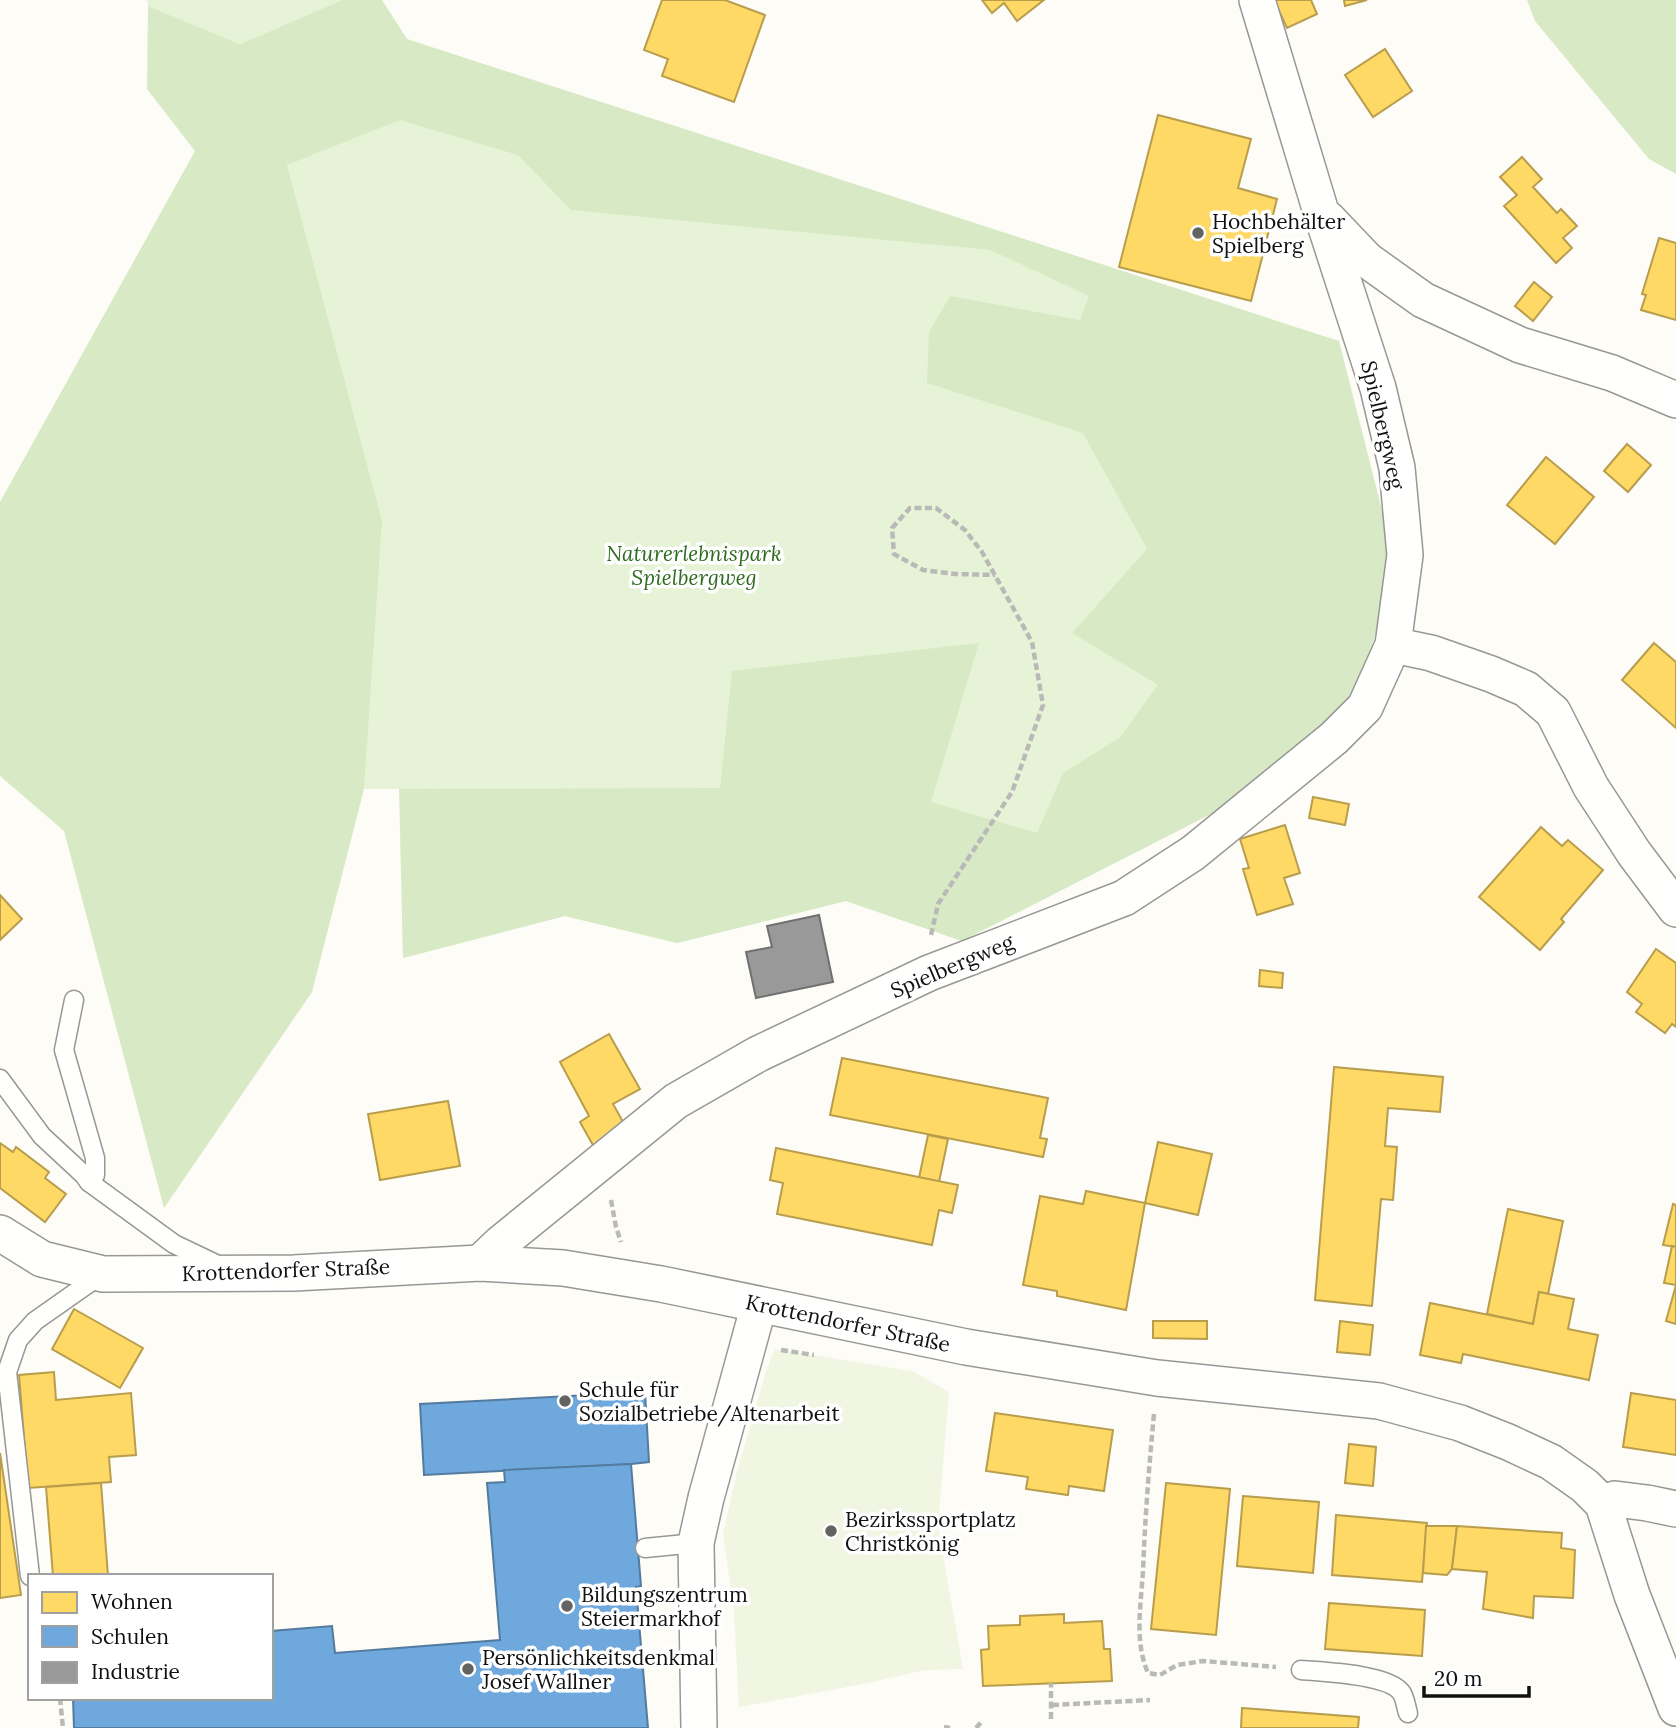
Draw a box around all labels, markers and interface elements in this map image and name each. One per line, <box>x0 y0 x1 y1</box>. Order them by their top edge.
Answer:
place label: Hochbehälter Spielberg <box>1212 208 1345 259</box>
marker: Hochbehälter Spielberg <box>1190 225 1206 241</box>
street label: Spielbergweg <box>1355 358 1411 492</box>
park label: Naturerlebnispark Spielbergweg <box>606 540 782 591</box>
street label: Spielbergweg <box>886 928 1018 1004</box>
street label: Krottendorfer Straße <box>181 1253 391 1287</box>
street label: Krottendorfer Straße <box>743 1288 953 1358</box>
place label: Schule für Sozialbetriebe/Altenarbeit <box>579 1376 840 1427</box>
marker: Schule für Sozialbetriebe/Altenarbeit <box>557 1393 573 1409</box>
place label: Bezirkssportplatz Christkönig <box>845 1506 1016 1557</box>
marker: Bezirkssportplatz Christkönig <box>823 1523 839 1539</box>
legend <box>28 1574 273 1700</box>
place label: Bildungszentrum Steiermarkhof <box>581 1581 748 1632</box>
text: Wohnen <box>91 1588 173 1615</box>
marker: Bildungszentrum Steiermarkhof <box>559 1598 575 1614</box>
text: Schulen <box>91 1623 169 1650</box>
place label: Persönlichkeitsdenkmal Josef Wallner <box>481 1644 715 1695</box>
scale bar <box>1424 1654 1529 1698</box>
text: Industrie <box>91 1658 180 1685</box>
marker: Persönlichkeitsdenkmal Josef Wallner <box>460 1661 476 1677</box>
text: 20 m <box>1434 1665 1483 1692</box>

